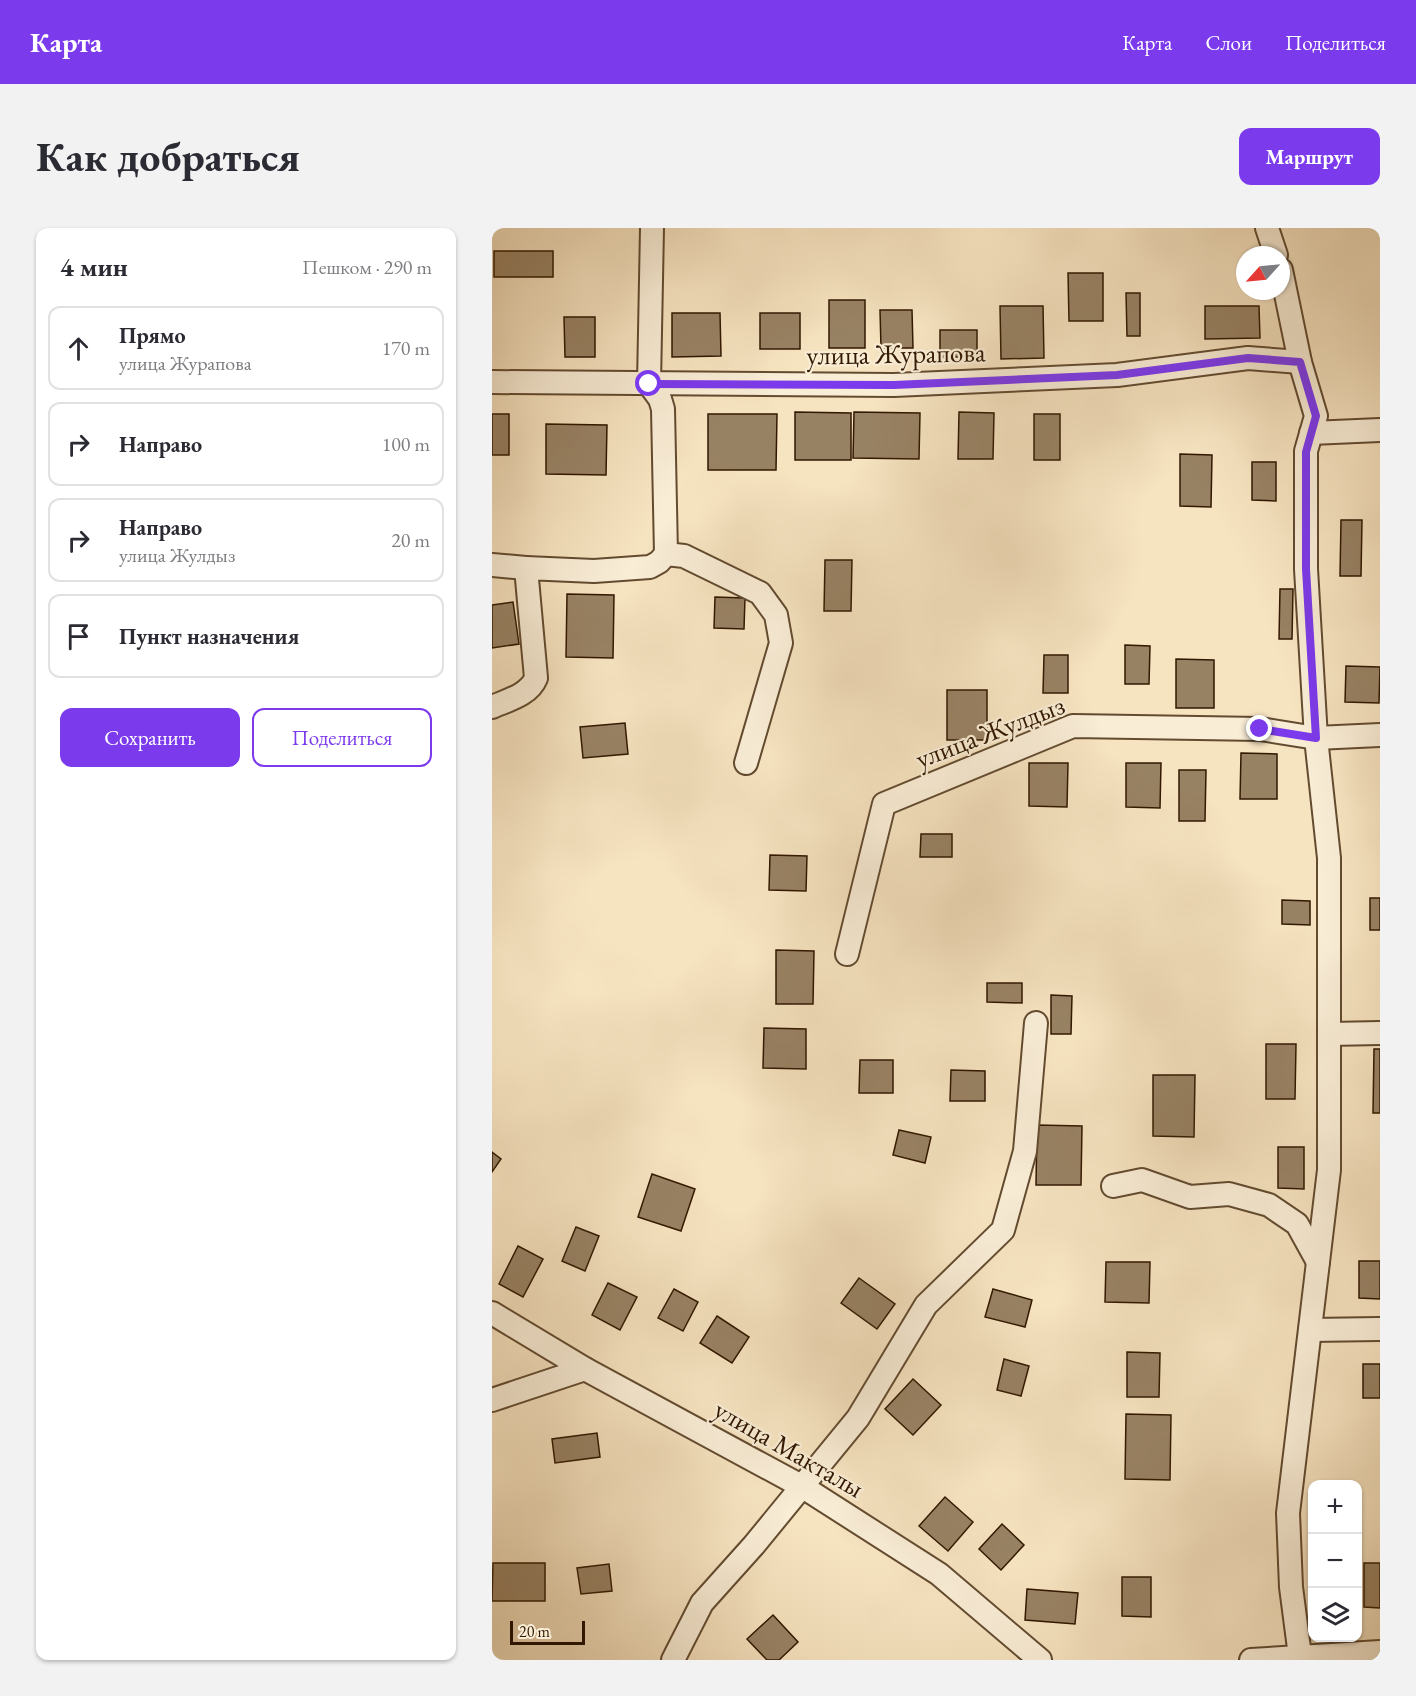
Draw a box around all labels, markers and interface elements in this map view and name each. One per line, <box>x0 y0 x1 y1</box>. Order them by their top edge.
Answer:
text: Карта <box>30 24 102 60</box>
text: Карта <box>1122 29 1172 56</box>
text: Слои <box>1205 29 1252 56</box>
text: Поделиться <box>1285 29 1386 56</box>
button: Маршрут <box>1239 128 1380 185</box>
text: Как добраться <box>36 129 300 184</box>
north arrow <box>1236 246 1290 300</box>
text: 4 мин <box>60 250 128 284</box>
text: Пешком · 290 m <box>302 254 432 280</box>
text: Прямо <box>119 321 186 350</box>
icon: ahead <box>62 332 95 365</box>
street label: улица Журапова <box>806 334 986 373</box>
text: 170 m <box>382 335 430 361</box>
text: улица Журапова <box>119 350 252 376</box>
route start <box>635 370 661 396</box>
icon: right <box>62 428 95 461</box>
text: Направо <box>119 430 202 459</box>
text: 100 m <box>382 431 430 457</box>
text: Направо <box>119 513 202 542</box>
icon: right <box>62 524 95 557</box>
text: 20 m <box>391 527 430 553</box>
text: улица Жулдыз <box>119 542 235 568</box>
icon: arrive <box>62 620 95 653</box>
text: Пункт назначения <box>119 622 299 651</box>
street label: улица Жулдыз <box>910 687 1069 776</box>
button: Сохранить <box>60 708 240 767</box>
button: Поделиться <box>252 708 432 767</box>
route end <box>1246 715 1272 741</box>
street label: улица Макталы <box>708 1392 870 1506</box>
map controls <box>1308 1480 1362 1642</box>
button: + <box>1308 1480 1362 1534</box>
button: − <box>1308 1534 1362 1588</box>
button: layers <box>1308 1588 1362 1642</box>
scale bar <box>510 1618 585 1646</box>
text: 20 m <box>519 1621 550 1642</box>

